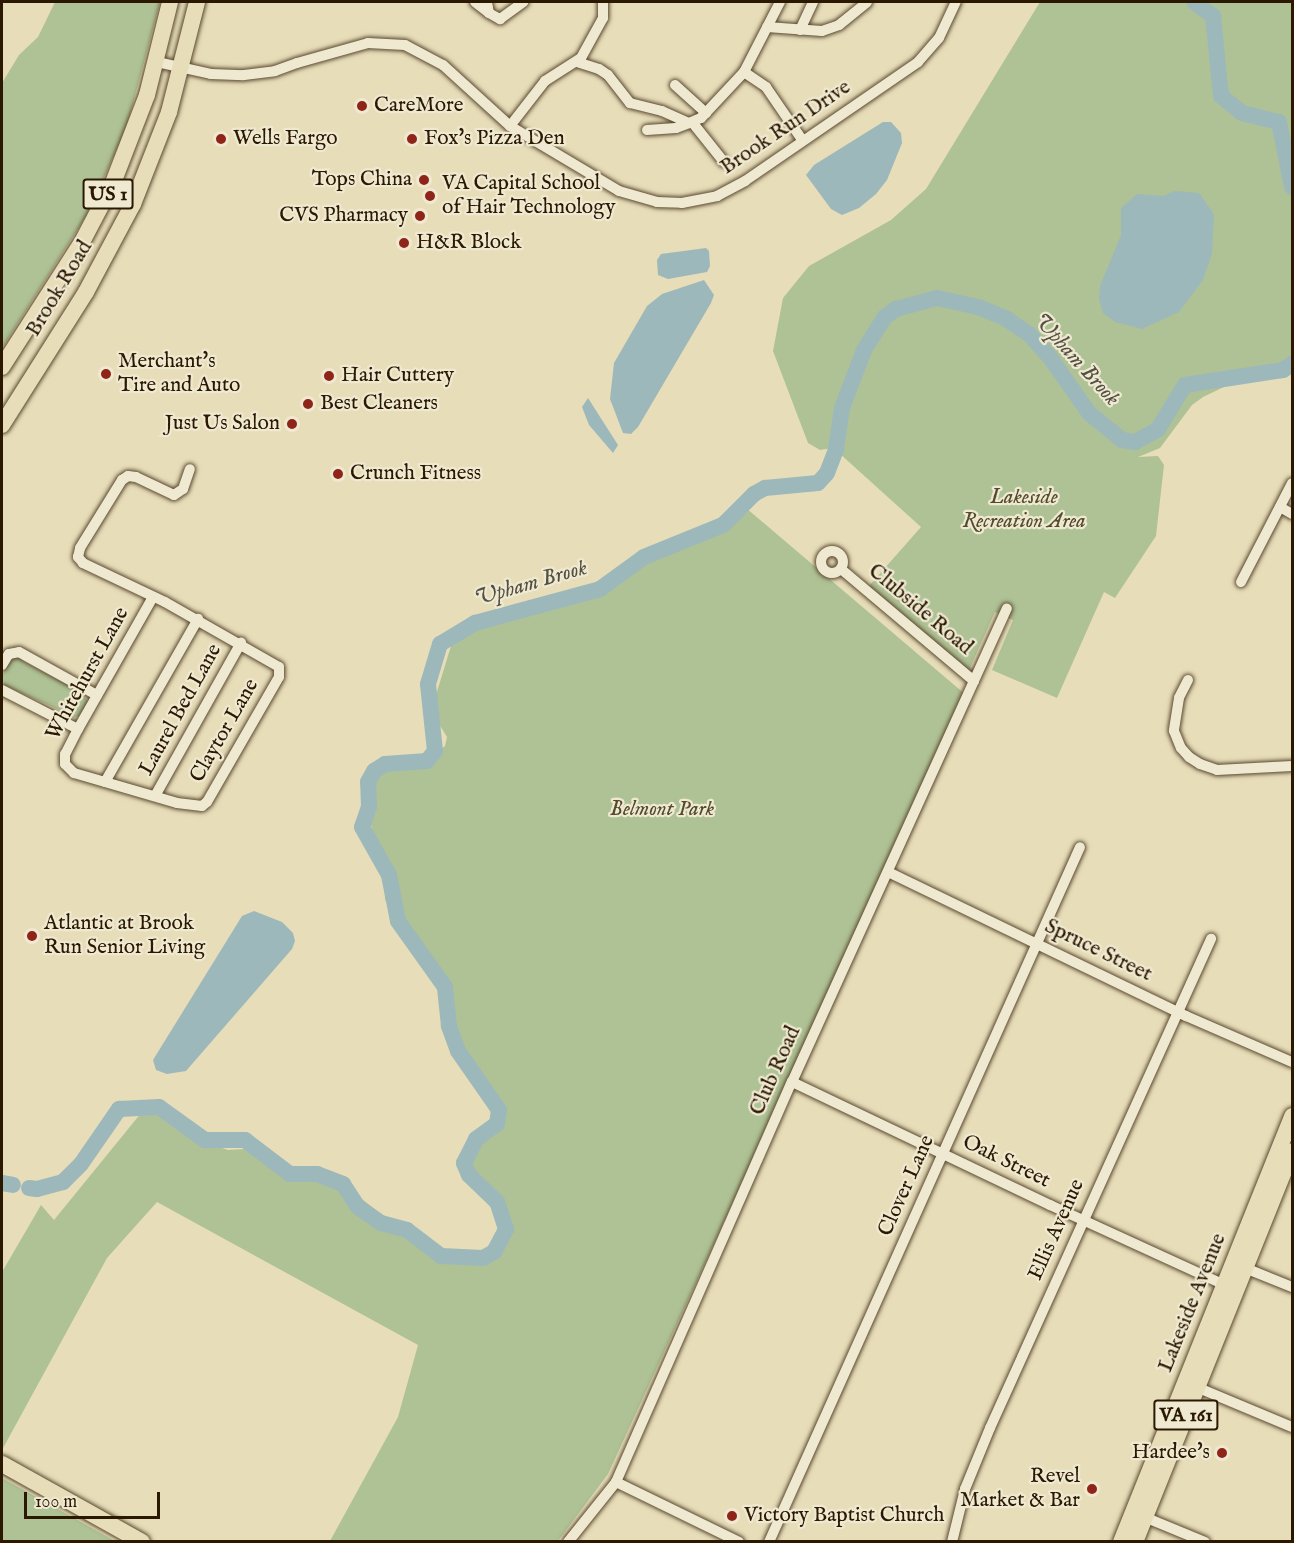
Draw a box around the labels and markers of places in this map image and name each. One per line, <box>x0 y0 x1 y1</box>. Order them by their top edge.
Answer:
place label: CareMore <box>374 93 463 119</box>
marker: CareMore <box>355 99 369 113</box>
place label: Wells Fargo <box>233 126 338 152</box>
place label: Fox's Pizza Den <box>424 126 565 152</box>
marker: Wells Fargo <box>214 132 228 146</box>
marker: Fox's Pizza Den <box>405 132 419 146</box>
place label: Tops China <box>312 167 412 193</box>
place label: VA Capital School of Hair Technology <box>442 171 616 221</box>
marker: Tops China <box>417 173 431 187</box>
marker: VA Capital School of Hair Technology <box>423 189 437 203</box>
place label: CVS Pharmacy <box>279 203 408 229</box>
marker: CVS Pharmacy <box>413 209 427 223</box>
place label: H&R Block <box>416 230 521 256</box>
marker: H&R Block <box>397 236 411 250</box>
place label: Merchant's Tire and Auto <box>118 349 240 399</box>
place label: Hair Cuttery <box>341 363 454 389</box>
marker: Merchant's Tire and Auto <box>99 367 113 381</box>
marker: Hair Cuttery <box>322 369 336 383</box>
place label: Best Cleaners <box>320 391 438 417</box>
marker: Best Cleaners <box>301 397 315 411</box>
place label: Just Us Salon <box>165 411 280 437</box>
marker: Just Us Salon <box>285 417 299 431</box>
place label: Crunch Fitness <box>350 461 481 487</box>
marker: Crunch Fitness <box>331 467 345 481</box>
place label: Atlantic at Brook Run Senior Living <box>44 911 205 961</box>
marker: Atlantic at Brook Run Senior Living <box>25 929 39 943</box>
place label: Hardee's <box>1132 1440 1210 1466</box>
marker: Hardee's <box>1215 1446 1229 1460</box>
place label: Revel Market & Bar <box>960 1464 1080 1514</box>
marker: Revel Market & Bar <box>1085 1482 1099 1496</box>
place label: Victory Baptist Church <box>744 1503 945 1529</box>
marker: Victory Baptist Church <box>725 1509 739 1523</box>

